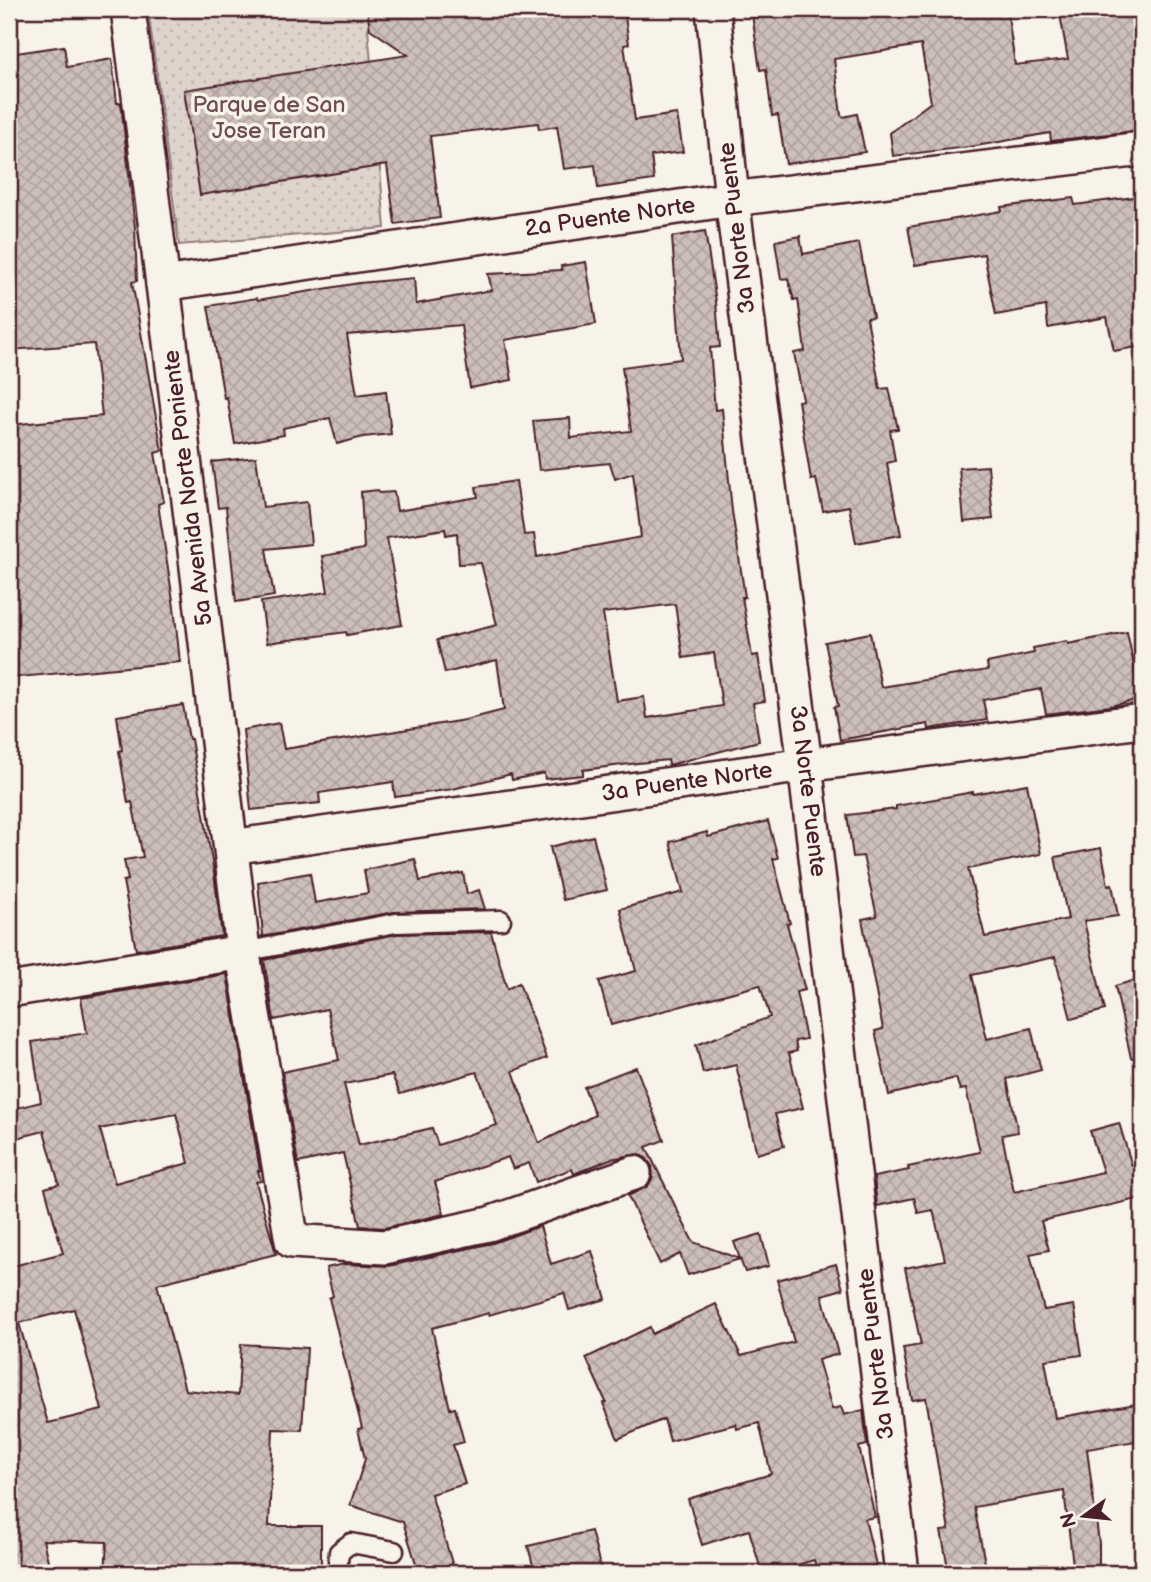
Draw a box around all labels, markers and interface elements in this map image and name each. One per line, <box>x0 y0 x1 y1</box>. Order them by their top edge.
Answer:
park label: Parque de San Jose Teran <box>193 91 345 145</box>
street label: 3a Norte Puente <box>713 141 761 315</box>
street label: 2a Puente Norte <box>523 191 697 243</box>
street label: 5a Avenida Norte Poniente <box>157 348 219 628</box>
street label: 3a Norte Puente <box>784 704 832 878</box>
street label: 3a Puente Norte <box>600 756 774 808</box>
street label: 3a Norte Puente <box>852 1267 900 1441</box>
north arrow <box>1050 1480 1120 1550</box>
text: N <box>1056 1510 1082 1530</box>

